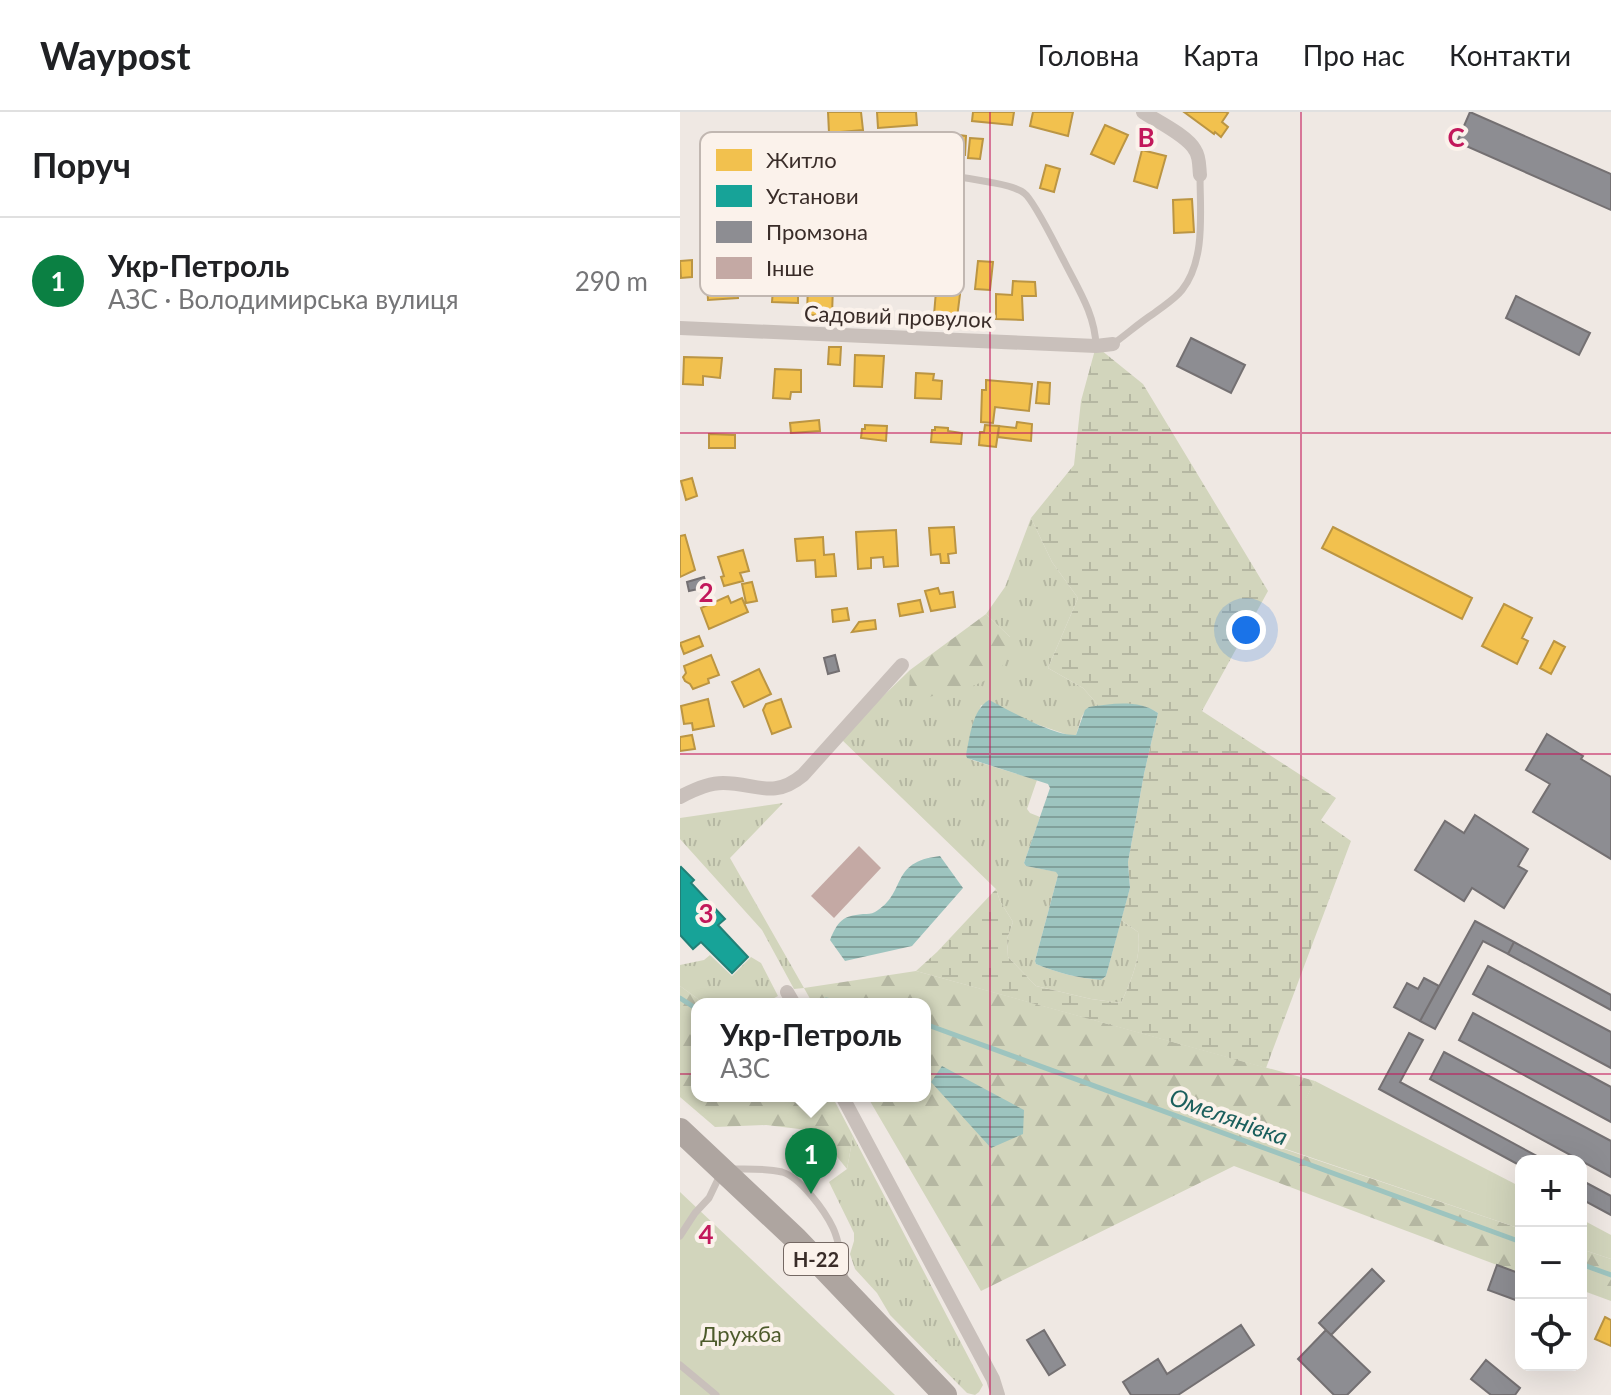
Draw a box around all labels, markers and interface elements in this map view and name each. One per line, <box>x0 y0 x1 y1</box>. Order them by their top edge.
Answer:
text: Waypost <box>40 32 191 78</box>
text: Головна <box>1038 38 1139 72</box>
text: Карта <box>1183 38 1259 72</box>
text: Про нас <box>1303 38 1405 72</box>
text: Контакти <box>1449 38 1571 72</box>
text: B <box>1137 121 1155 153</box>
text: C <box>1447 121 1465 153</box>
legend <box>700 132 964 296</box>
text: Поруч <box>32 144 131 185</box>
text: Житло <box>766 146 837 173</box>
text: Установи <box>766 182 859 209</box>
text: Промзона <box>766 218 868 245</box>
text: Укр-Петроль <box>108 247 289 283</box>
text: Інше <box>766 254 814 281</box>
text: 1 <box>50 265 66 297</box>
text: 290 m <box>575 265 648 297</box>
text: АЗС · Володимирська вулиця <box>108 283 459 315</box>
street label: Садовий провулок <box>803 299 993 333</box>
text: 2 <box>698 576 714 608</box>
your location <box>1226 610 1266 650</box>
text: 3 <box>698 897 714 929</box>
popup <box>691 998 931 1102</box>
text: Укр-Петроль <box>720 1016 902 1052</box>
text: АЗС <box>720 1052 770 1084</box>
water label: Омелянівка <box>1166 1081 1292 1151</box>
pin: 1 <box>785 1128 837 1194</box>
map controls <box>1515 1155 1587 1371</box>
button: + <box>1515 1155 1587 1227</box>
text: 4 <box>698 1218 714 1250</box>
button: − <box>1515 1227 1587 1299</box>
road number: Н-22 <box>784 1243 848 1275</box>
button: locate <box>1515 1299 1587 1371</box>
park label: Дружба <box>700 1320 782 1347</box>

